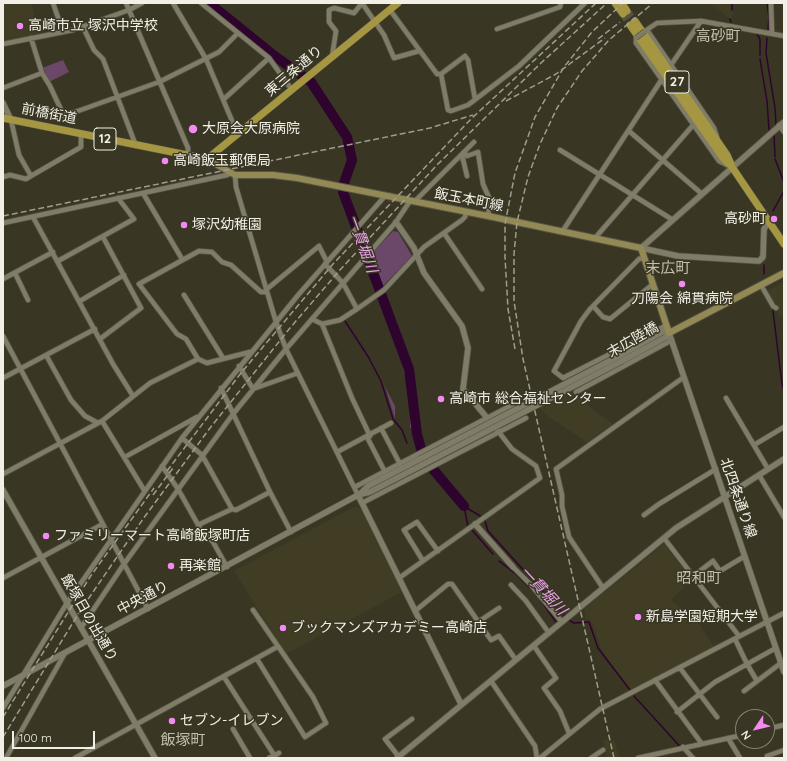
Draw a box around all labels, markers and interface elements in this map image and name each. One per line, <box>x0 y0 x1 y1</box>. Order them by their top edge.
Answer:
place label: 高崎市立 塚沢中学校 <box>28 18 158 34</box>
marker: 高崎市立 塚沢中学校 <box>15 21 25 31</box>
district label: 高砂町 <box>696 27 740 45</box>
street label: 東三条通り <box>262 42 326 100</box>
road number: 27 <box>665 71 689 93</box>
street label: 前橋街道 <box>20 100 78 128</box>
place label: 大原会大原病院 <box>202 121 300 137</box>
marker: 大原会大原病院 <box>187 123 199 135</box>
road number: 12 <box>94 128 116 150</box>
place label: 高崎飯玉郵便局 <box>173 153 271 169</box>
marker: 高崎飯玉郵便局 <box>160 156 170 166</box>
street label: 飯玉本町線 <box>433 185 505 215</box>
place label: 高砂町 <box>724 211 766 227</box>
water label: 一貫堀川 <box>343 213 381 275</box>
marker: 高砂町 <box>769 214 779 224</box>
place label: 塚沢幼稚園 <box>192 217 262 233</box>
marker: 塚沢幼稚園 <box>179 220 189 230</box>
district label: 末広町 <box>646 259 690 277</box>
marker: 刀陽会 綿貫病院 <box>677 279 687 289</box>
place label: 刀陽会 綿貫病院 <box>631 291 733 307</box>
street label: 末広陸橋 <box>605 319 661 361</box>
place label: 高崎市 総合福祉センター <box>449 391 607 407</box>
marker: 高崎市 総合福祉センター <box>436 394 446 404</box>
street label: 北四条通り線 <box>716 456 760 540</box>
place label: ファミリーマート高崎飯塚町店 <box>54 528 250 544</box>
marker: ファミリーマート高崎飯塚町店 <box>41 531 51 541</box>
place label: 再楽館 <box>179 558 221 574</box>
marker: 再楽館 <box>166 561 176 571</box>
water label: 一貫堀川 <box>516 563 570 619</box>
district label: 昭和町 <box>677 569 721 587</box>
street label: 飯塚日の出通り <box>57 571 121 665</box>
street label: 中央通り <box>114 577 172 619</box>
place label: 新島学園短期大学 <box>646 609 758 625</box>
marker: 新島学園短期大学 <box>633 612 643 622</box>
place label: ブックマンズアカデミー高崎店 <box>291 620 487 636</box>
marker: ブックマンズアカデミー高崎店 <box>278 623 288 633</box>
north arrow <box>735 709 775 749</box>
place label: セブン-イレブン <box>180 713 283 729</box>
marker: セブン-イレブン <box>167 716 177 726</box>
scale bar <box>14 723 97 749</box>
text: N <box>738 728 754 743</box>
text: 100 m <box>19 730 52 745</box>
district label: 飯塚町 <box>161 731 205 749</box>

